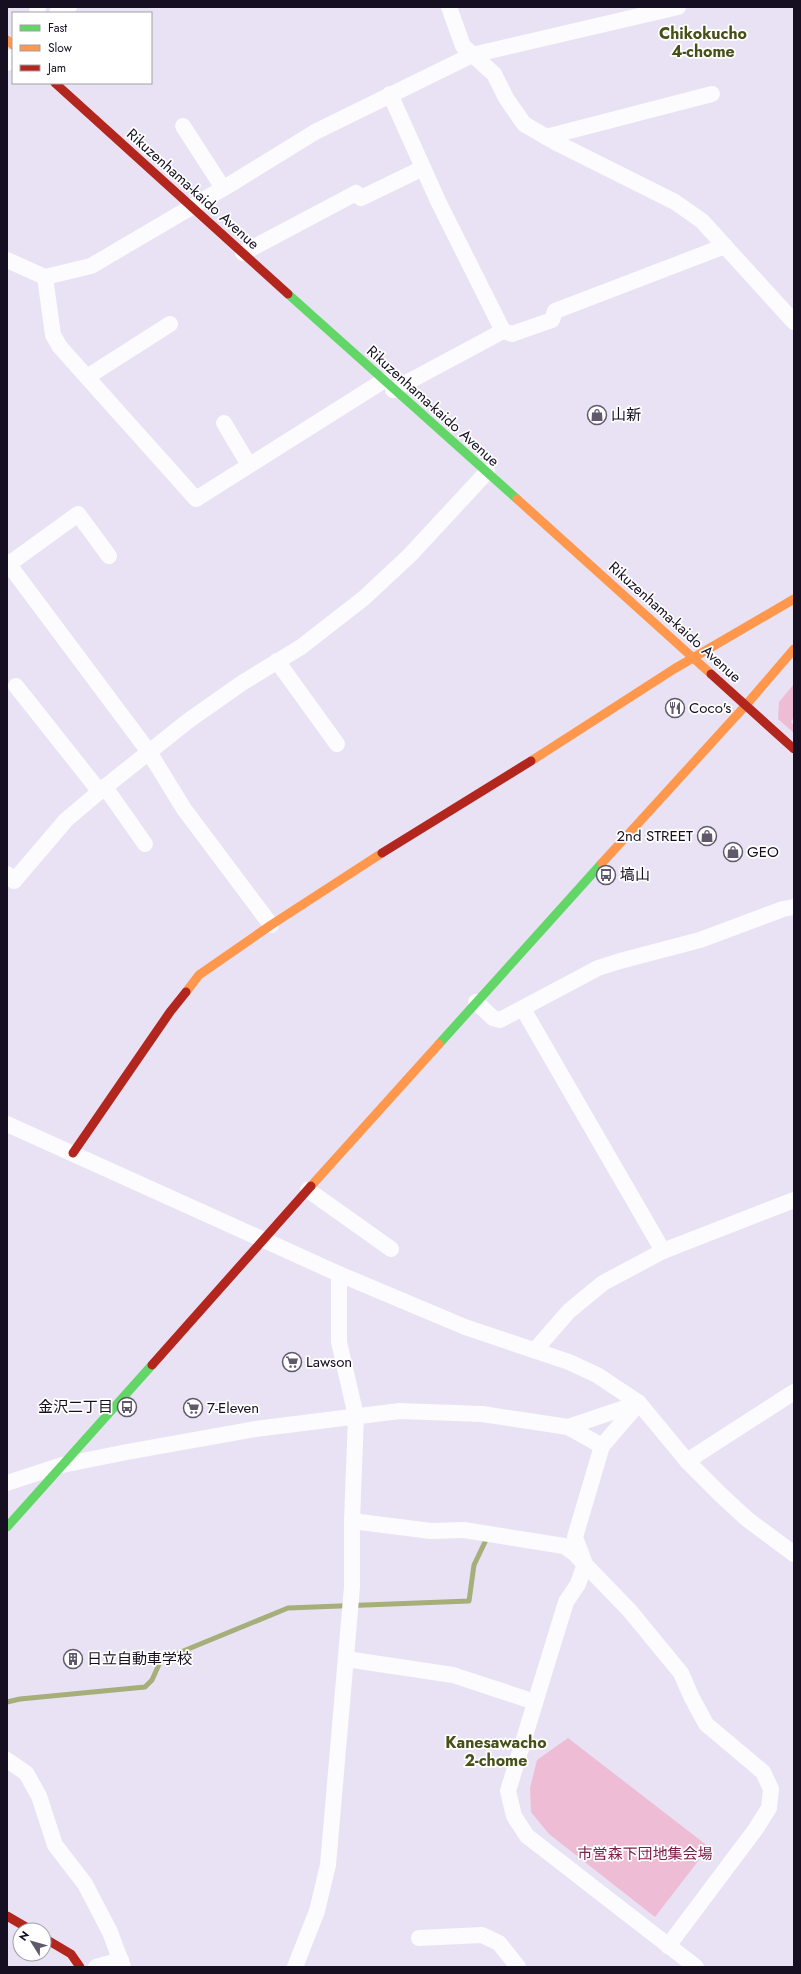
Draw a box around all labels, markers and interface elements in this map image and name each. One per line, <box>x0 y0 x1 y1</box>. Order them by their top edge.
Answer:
legend <box>12 12 152 84</box>
text: Fast <box>48 19 67 37</box>
district label: Chikokucho 4-chome <box>659 22 747 63</box>
text: Slow <box>48 39 73 57</box>
text: Jam <box>46 59 66 77</box>
street label: Rikuzenhama-kaido Avenue <box>122 123 264 255</box>
street label: Rikuzenhama-kaido Avenue <box>362 340 504 472</box>
shop icon: 山新 <box>586 404 608 426</box>
place label: 山新 <box>611 404 641 426</box>
street label: Rikuzenhama-kaido Avenue <box>604 556 746 688</box>
restaurant icon: Coco's <box>664 697 686 719</box>
place label: Coco's <box>689 697 731 719</box>
place label: 2nd STREET <box>616 825 693 847</box>
shop icon: 2nd STREET <box>696 825 718 847</box>
shop icon: GEO <box>722 841 744 863</box>
place label: GEO <box>747 841 779 863</box>
bus stop icon: 塙山 <box>595 864 617 886</box>
place label: 塙山 <box>620 864 650 886</box>
supermarket icon: Lawson <box>281 1351 303 1373</box>
place label: Lawson <box>306 1351 352 1373</box>
place label: 金沢二丁目 <box>38 1396 113 1418</box>
bus stop icon: 金沢二丁目 <box>116 1396 138 1418</box>
supermarket icon: 7-Eleven <box>182 1397 204 1419</box>
place label: 7-Eleven <box>207 1397 259 1419</box>
building icon: 日立自動車学校 <box>62 1648 84 1670</box>
place label: 日立自動車学校 <box>87 1648 192 1670</box>
district label: Kanesawacho 2-chome <box>445 1731 547 1772</box>
park label: 市営森下団地集会場 <box>577 1843 713 1865</box>
north arrow <box>12 1922 52 1962</box>
text: N <box>15 1928 33 1944</box>

